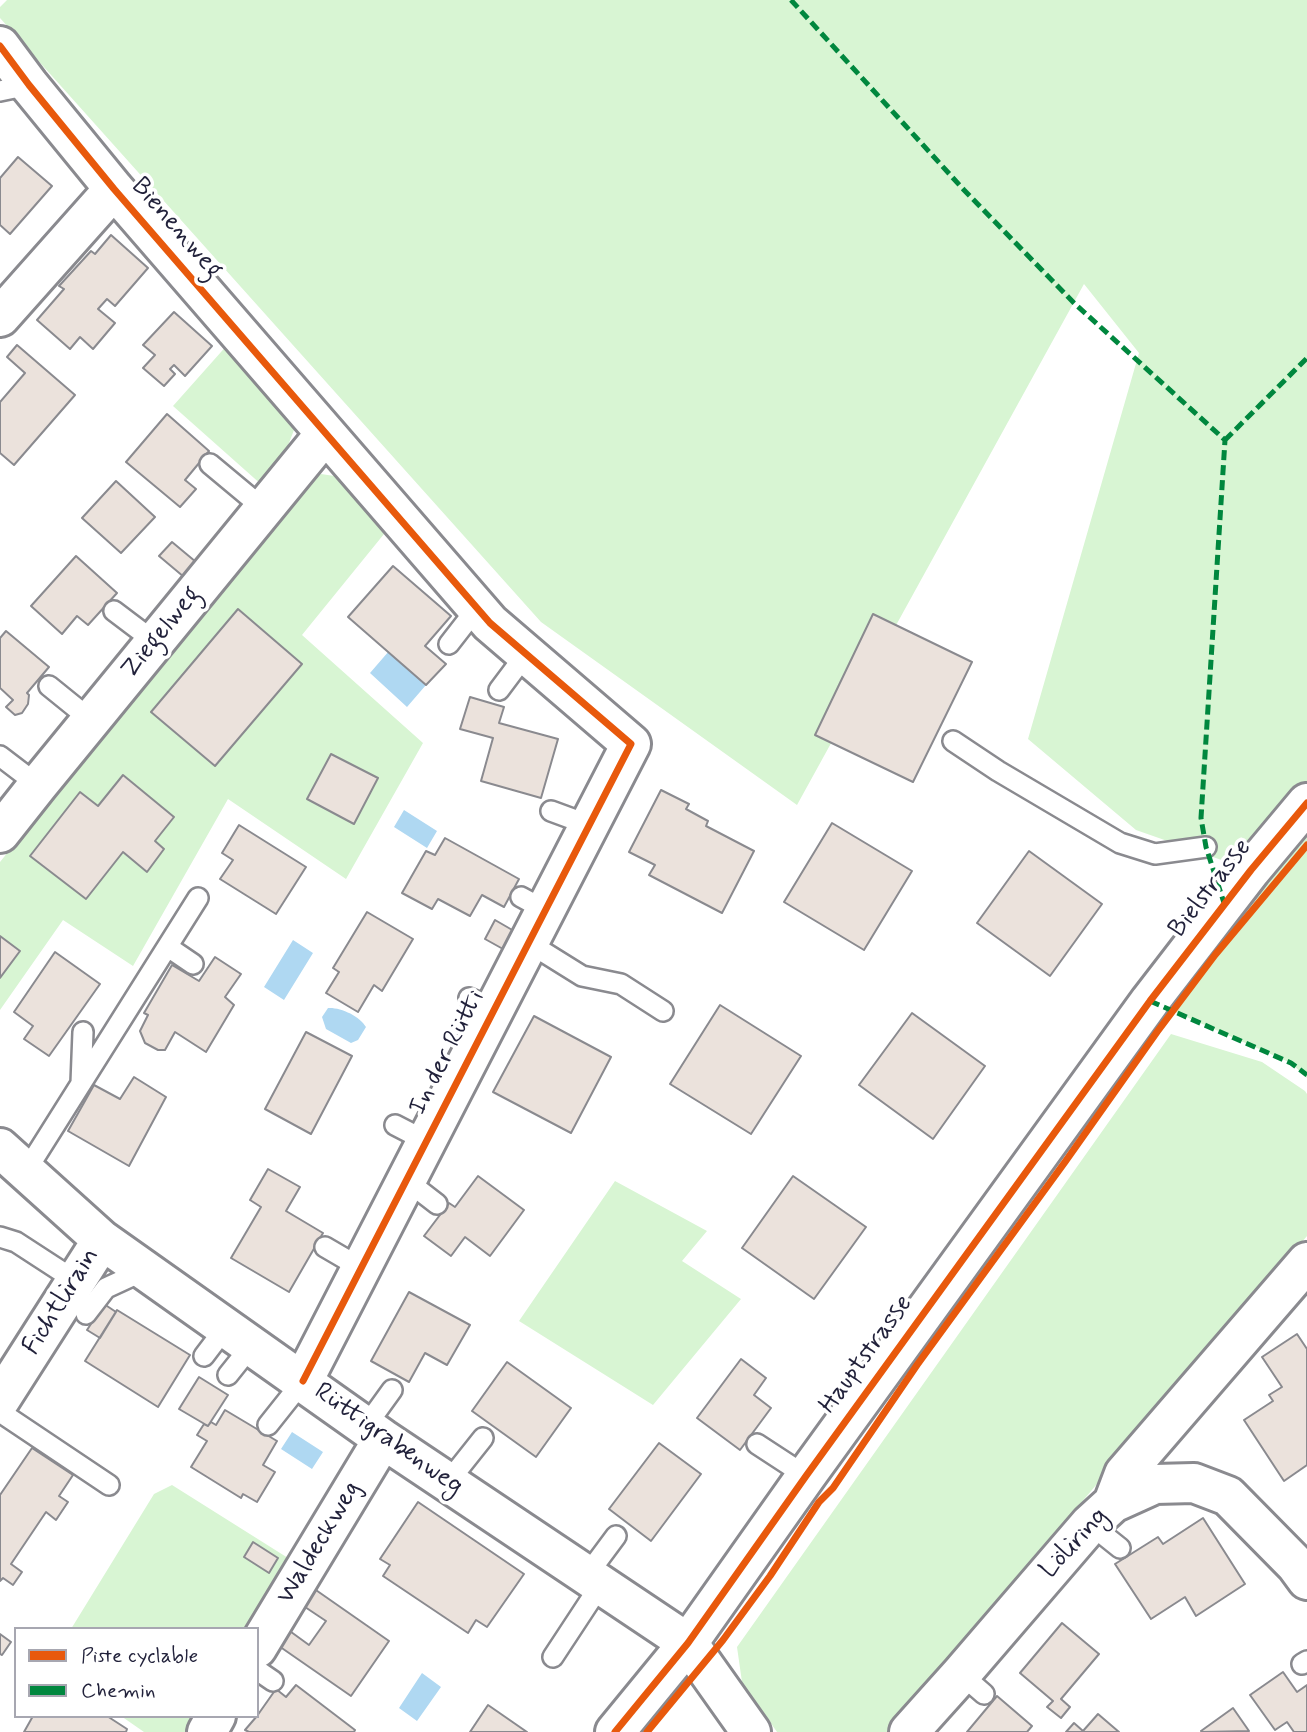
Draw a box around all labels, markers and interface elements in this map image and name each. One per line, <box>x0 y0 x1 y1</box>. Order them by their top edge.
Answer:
street label: Bienenweg <box>123 172 229 286</box>
street label: Ziegelweg <box>115 581 209 685</box>
street label: Bielstrasse <box>1163 834 1259 944</box>
street label: In der Rütti <box>403 985 493 1121</box>
street label: Fichtlirain <box>17 1243 107 1361</box>
street label: Hauptstrasse <box>814 1290 920 1420</box>
street label: Rüttigrabenweg <box>307 1377 469 1503</box>
street label: Waldeckweg <box>271 1476 369 1610</box>
street label: Löliring <box>1034 1502 1116 1586</box>
legend <box>14 1627 259 1718</box>
text: Piste cyclable <box>81 1642 198 1670</box>
text: Chemin <box>81 1677 155 1705</box>

